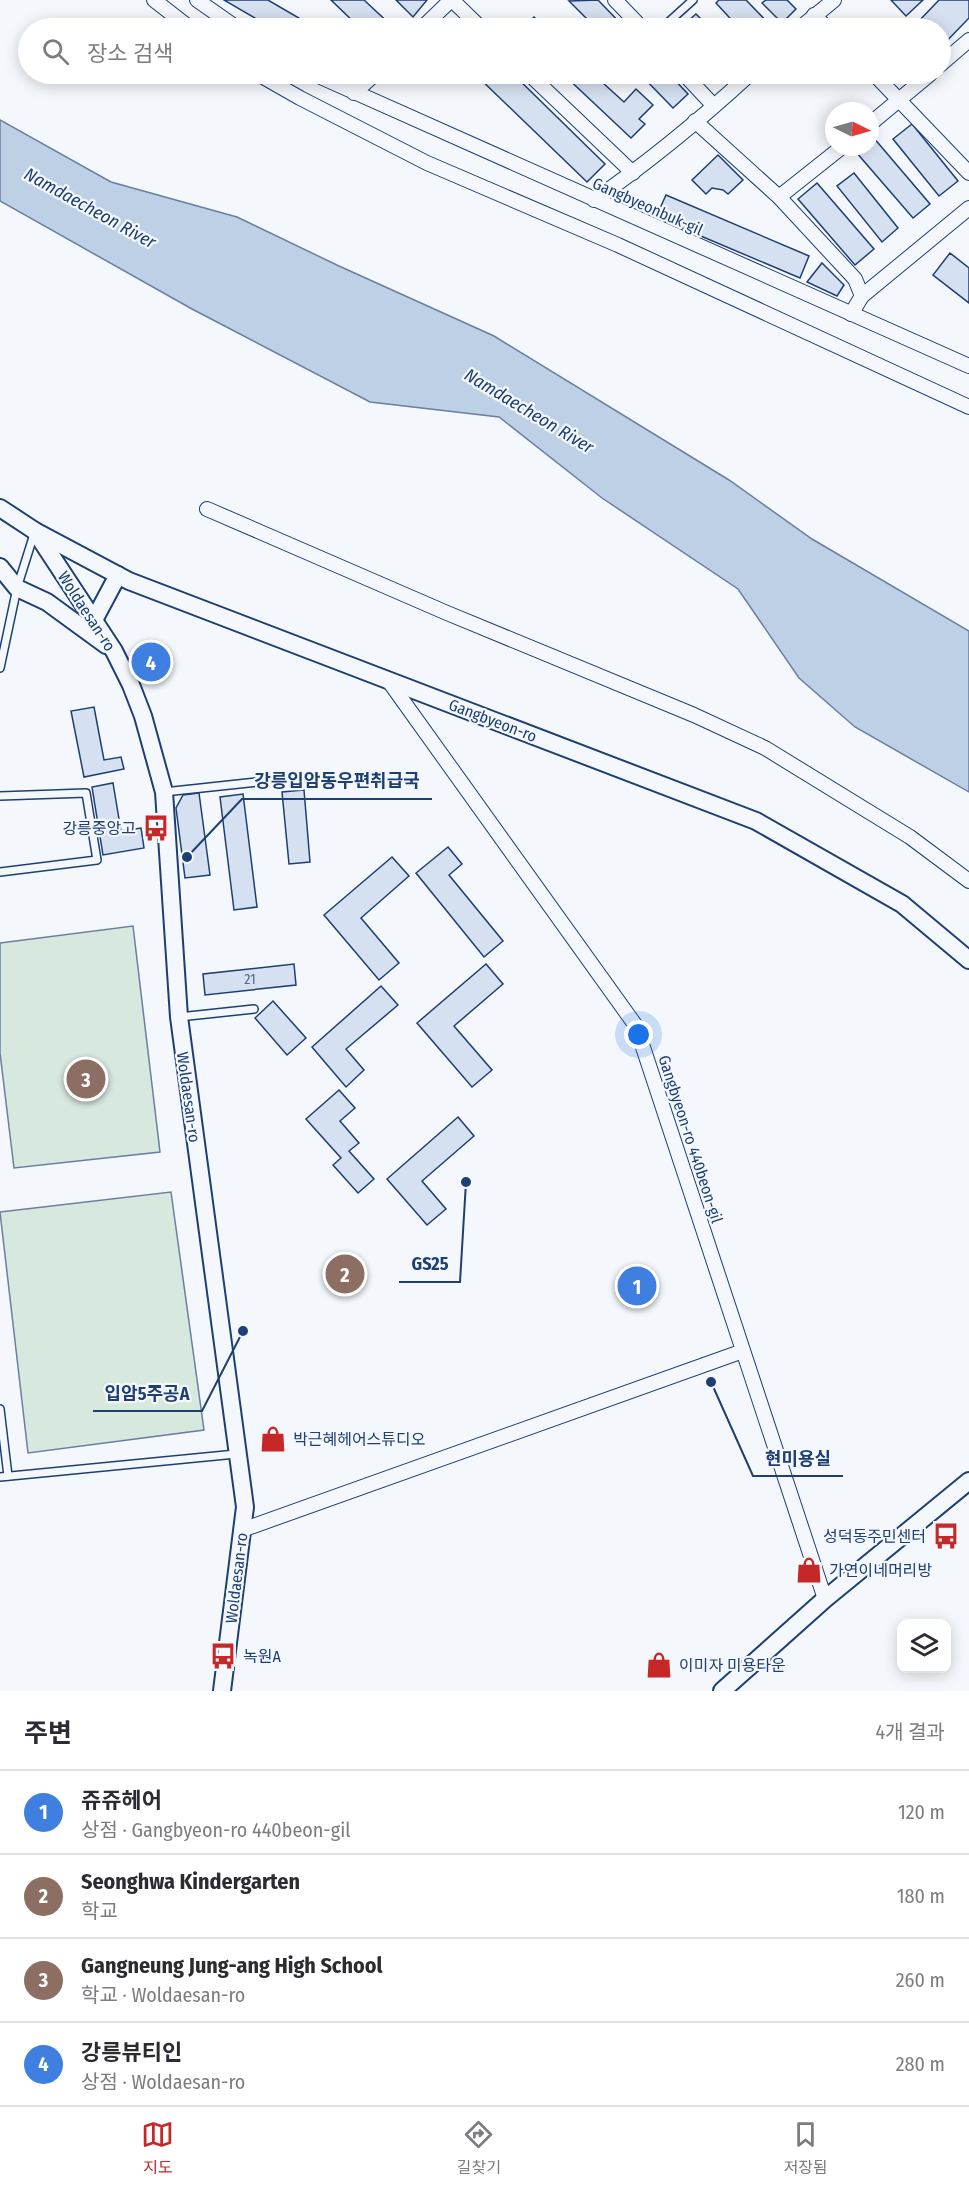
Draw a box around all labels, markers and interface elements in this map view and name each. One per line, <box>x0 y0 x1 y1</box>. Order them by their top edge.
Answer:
search box <box>18 18 951 84</box>
icon: search <box>39 35 72 68</box>
text: 장소 검색 <box>87 40 173 67</box>
north arrow <box>825 102 879 156</box>
water label: Namdaecheon River <box>20 163 160 254</box>
street label: Gangbyeonbuk-gil <box>590 174 706 239</box>
water label: Namdaecheon River <box>460 364 598 459</box>
street label: Woldaesan-ro <box>54 568 119 655</box>
pin: 4 <box>132 640 170 684</box>
street label: Gangbyeon-ro <box>446 695 539 746</box>
callout: 강릉입암동우편취급국 <box>242 763 432 799</box>
text: 강릉입암동우편취급국 <box>254 770 420 792</box>
bus stop icon: 강릉중앙고 <box>141 813 171 843</box>
place label: 강릉중앙고 <box>62 819 136 838</box>
house number: 21 <box>244 971 256 988</box>
your location <box>624 1020 653 1049</box>
street label: Woldaesan-ro <box>173 1051 204 1144</box>
street label: Gangbyeon-ro 440beon-gil <box>654 1053 727 1225</box>
pin: 3 <box>66 1056 106 1102</box>
callout: GS25 <box>399 1246 460 1282</box>
pin: 2 <box>326 1252 364 1296</box>
text: GS25 <box>412 1253 449 1275</box>
pin: 1 <box>618 1264 656 1308</box>
callout: 입암5주공A <box>93 1375 202 1411</box>
text: 입암5주공A <box>105 1383 190 1405</box>
shop icon: 박근혜헤어스튜디오 <box>258 1424 288 1454</box>
place label: 박근혜헤어스튜디오 <box>293 1430 425 1449</box>
callout: 현미용실 <box>753 1440 843 1476</box>
text: 현미용실 <box>765 1448 831 1470</box>
bus stop icon: 성덕동주민센터 <box>931 1521 961 1551</box>
place label: 성덕동주민센터 <box>823 1527 926 1546</box>
street label: Woldaesan-ro <box>222 1532 251 1624</box>
shop icon: 가연이네머리방 <box>794 1555 824 1585</box>
place label: 가연이네머리방 <box>829 1561 932 1580</box>
map controls <box>897 1619 951 1673</box>
button: layers <box>897 1619 951 1673</box>
bus stop icon: 녹원A <box>208 1641 238 1671</box>
place label: 녹원A <box>243 1647 281 1666</box>
shop icon: 이미자 미용타운 <box>644 1650 674 1680</box>
place label: 이미자 미용타운 <box>679 1656 786 1675</box>
text: 주변 <box>24 1718 72 1749</box>
text: 4개 결과 <box>875 1720 945 1744</box>
text: 쥬쥬헤어 <box>81 1787 162 1814</box>
text: 1 <box>39 1800 48 1824</box>
text: 120 m <box>898 1800 945 1824</box>
text: 상점 · Gangbyeon-ro 440beon-gil <box>81 1818 350 1842</box>
text: Seonghwa Kindergarten <box>81 1868 300 1895</box>
text: 2 <box>39 1884 48 1908</box>
text: 180 m <box>897 1884 945 1908</box>
text: 학교 <box>81 1899 118 1923</box>
text: Gangneung Jung-ang High School <box>81 1952 382 1979</box>
text: 3 <box>39 1968 48 1992</box>
text: 260 m <box>896 1968 945 1992</box>
text: 학교 · Woldaesan-ro <box>81 1983 245 2007</box>
text: 강릉뷰티인 <box>81 2039 182 2066</box>
text: 4 <box>38 2052 49 2076</box>
text: 280 m <box>896 2052 945 2076</box>
text: 상점 · Woldaesan-ro <box>81 2070 245 2094</box>
tab: 지도 <box>141 2118 174 2178</box>
tab: 길찾기 <box>457 2118 501 2178</box>
tab: 저장됨 <box>784 2118 828 2178</box>

